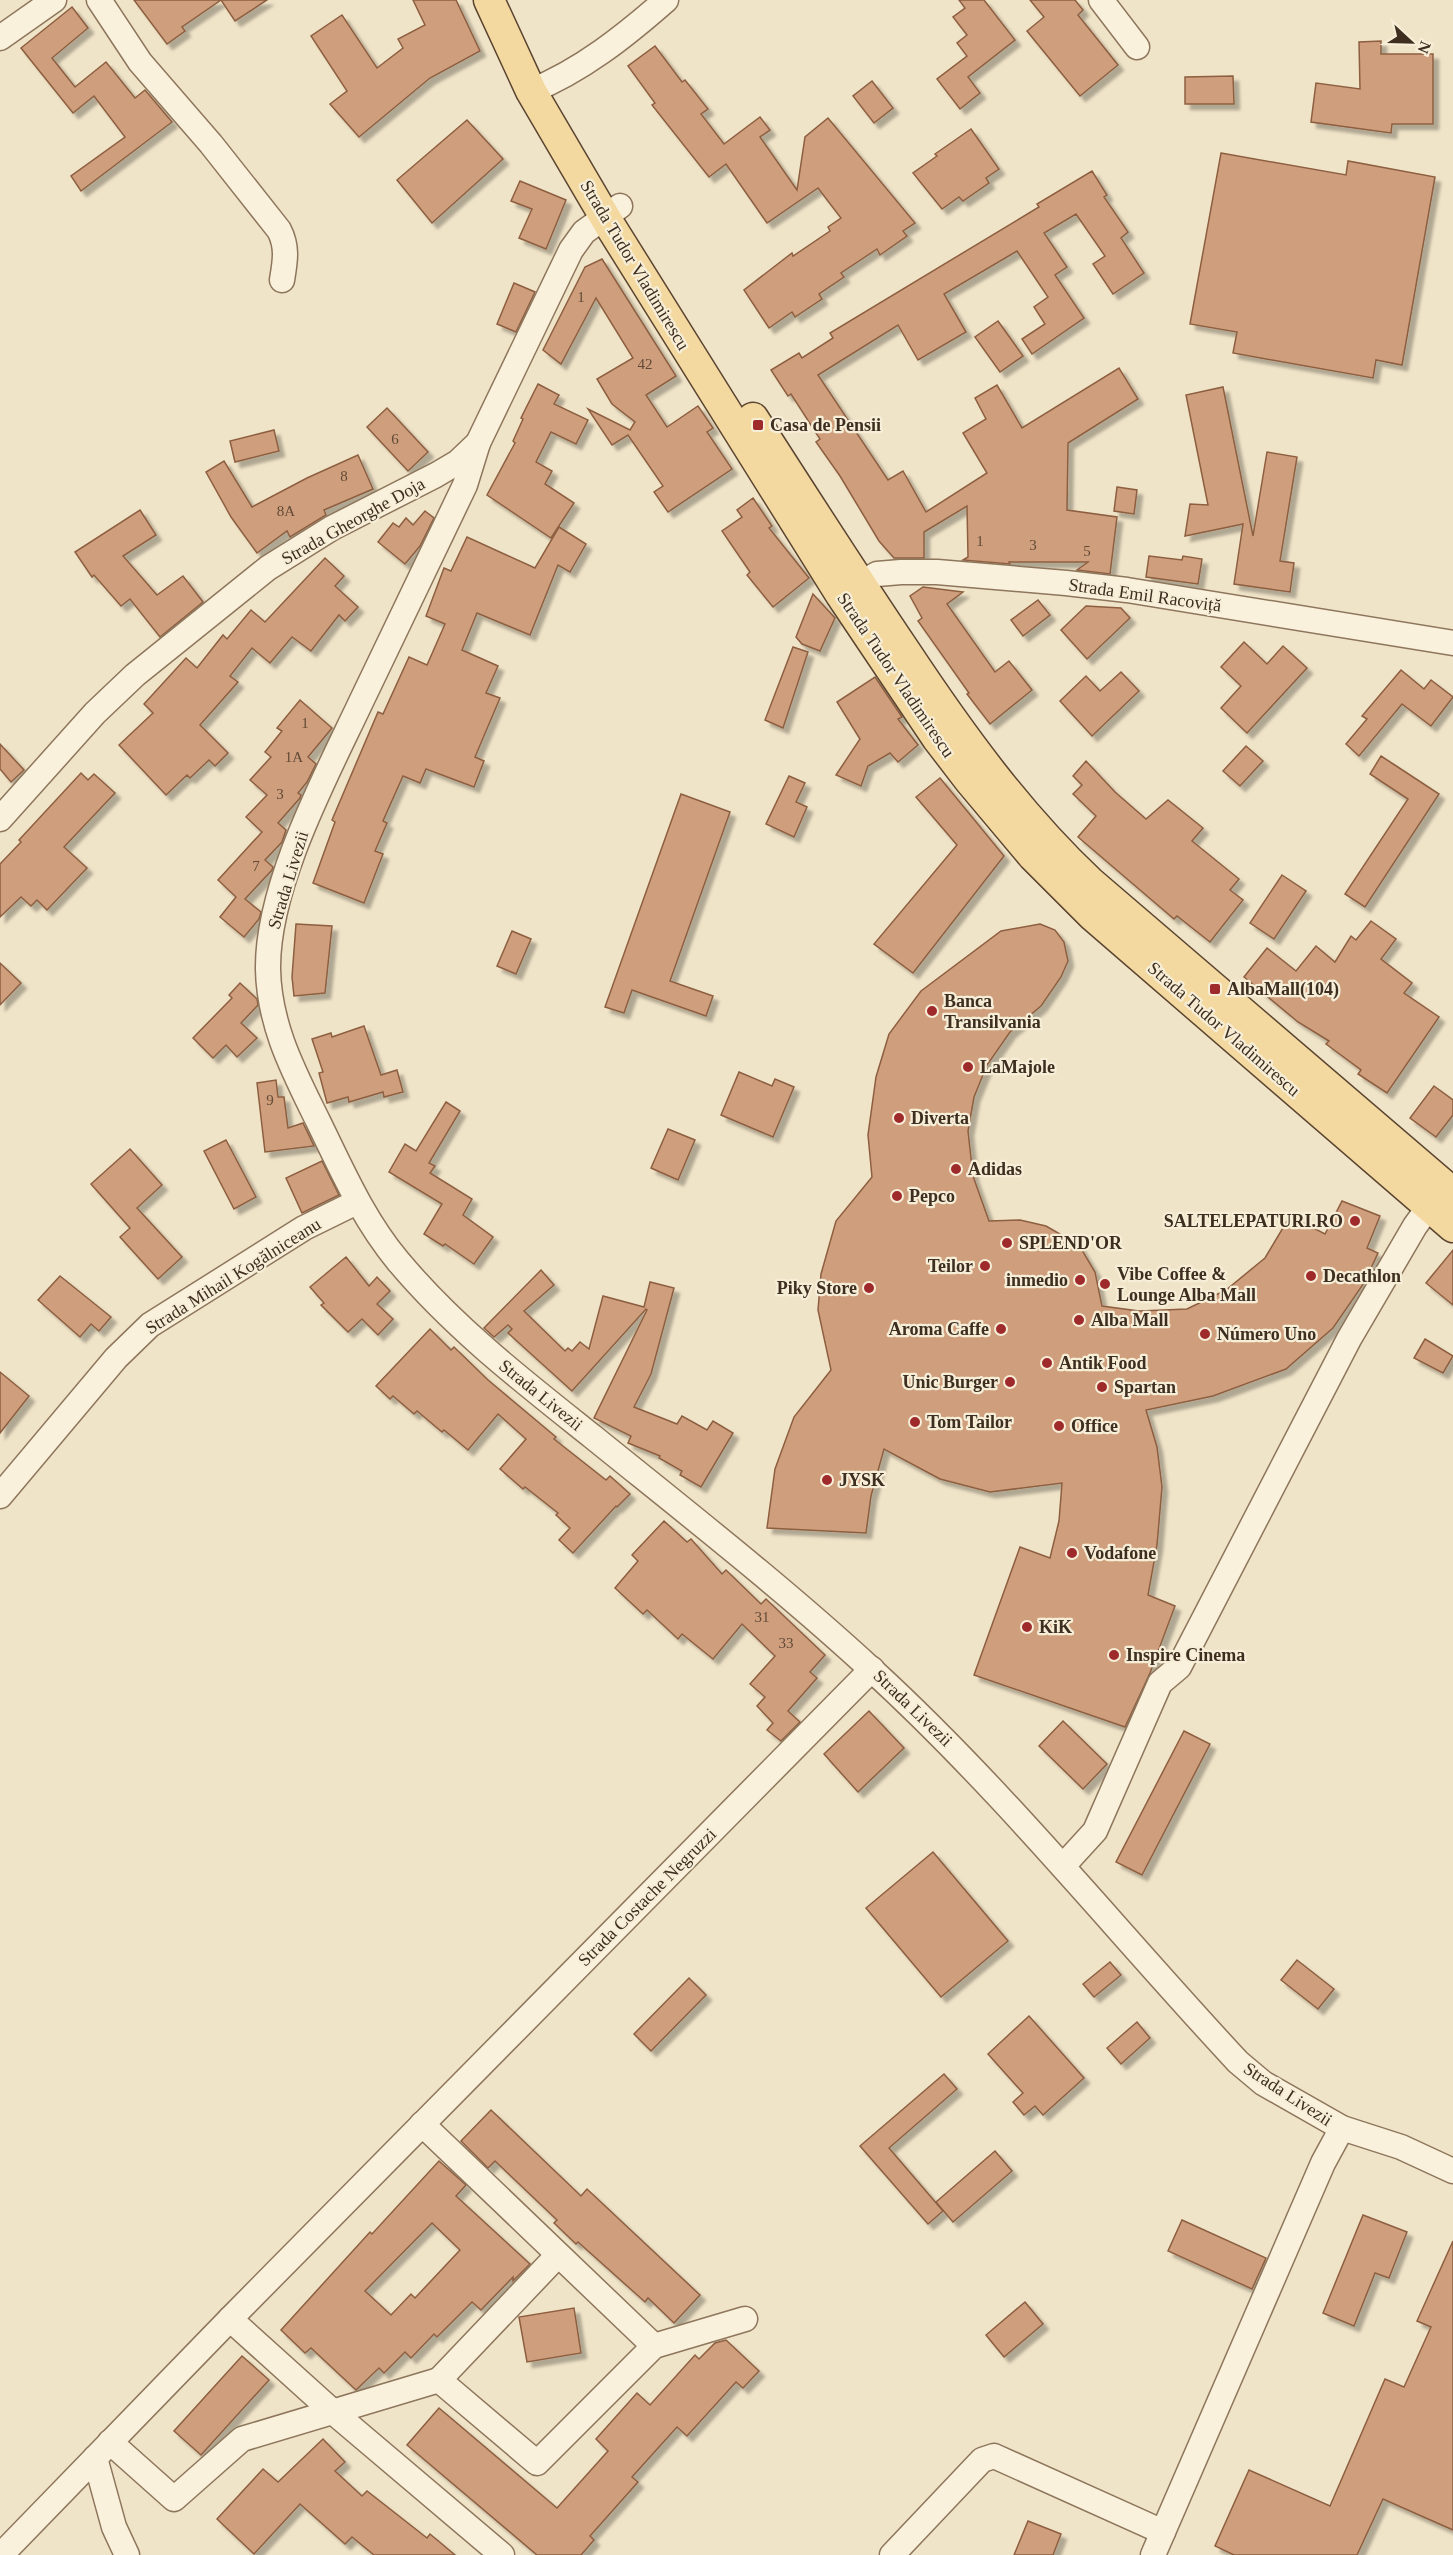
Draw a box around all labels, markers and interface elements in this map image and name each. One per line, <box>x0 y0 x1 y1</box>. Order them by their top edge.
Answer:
north arrow <box>1381 12 1441 72</box>
text: N <box>1414 39 1434 56</box>
street label: Strada Tudor Vladimirescu <box>576 176 694 354</box>
house number: 1 <box>577 289 585 305</box>
house number: 42 <box>638 356 653 372</box>
place label: Casa de Pensii <box>770 415 881 435</box>
marker: Casa de Pensii <box>751 418 765 432</box>
house number: 6 <box>391 431 399 447</box>
house number: 8 <box>340 468 348 484</box>
street label: Strada Gheorghe Doja <box>278 473 428 569</box>
house number: 8A <box>277 503 295 519</box>
house number: 1 <box>976 533 984 549</box>
house number: 3 <box>1029 537 1037 553</box>
house number: 5 <box>1083 543 1091 559</box>
street label: Strada Emil Racoviță <box>1067 574 1223 616</box>
street label: Strada Tudor Vladimirescu <box>833 589 959 761</box>
house number: 1 <box>301 715 309 731</box>
house number: 1A <box>285 749 303 765</box>
house number: 3 <box>276 786 284 802</box>
street label: Strada Livezii <box>264 829 312 931</box>
house number: 7 <box>252 858 260 874</box>
street label: Strada Tudor Vladimirescu <box>1144 958 1304 1100</box>
place label: AlbaMall(104) <box>1227 979 1339 1000</box>
marker: AlbaMall(104) <box>1208 982 1222 996</box>
place label: Banca Transilvania <box>944 991 1041 1032</box>
marker: Banca Transilvania <box>925 1004 939 1018</box>
place label: LaMajole <box>980 1057 1055 1077</box>
marker: LaMajole <box>961 1060 975 1074</box>
house number: 9 <box>266 1092 274 1108</box>
place label: Diverta <box>911 1108 969 1128</box>
marker: Diverta <box>892 1111 906 1125</box>
place label: Adidas <box>968 1159 1022 1179</box>
marker: Adidas <box>949 1162 963 1176</box>
place label: Pepco <box>909 1186 955 1206</box>
marker: Pepco <box>890 1189 904 1203</box>
place label: SALTELEPATURI.RO <box>1164 1211 1343 1231</box>
street label: Strada Mihail Kogălniceanu <box>142 1214 324 1338</box>
marker: SALTELEPATURI.RO <box>1348 1214 1362 1228</box>
place label: SPLEND'OR <box>1019 1233 1123 1253</box>
marker: SPLEND'OR <box>1000 1236 1014 1250</box>
place label: Teilor <box>928 1256 973 1276</box>
marker: Teilor <box>978 1259 992 1273</box>
place label: Vibe Coffee & Lounge Alba Mall <box>1117 1264 1256 1305</box>
place label: Decathlon <box>1323 1266 1401 1286</box>
marker: Decathlon <box>1304 1269 1318 1283</box>
place label: inmedio <box>1006 1270 1068 1290</box>
marker: inmedio <box>1073 1273 1087 1287</box>
marker: Vibe Coffee & Lounge Alba Mall <box>1098 1277 1112 1291</box>
place label: Piky Store <box>777 1278 857 1298</box>
marker: Piky Store <box>862 1281 876 1295</box>
place label: Alba Mall <box>1091 1310 1169 1330</box>
marker: Alba Mall <box>1072 1313 1086 1327</box>
place label: Aroma Caffe <box>889 1319 989 1339</box>
marker: Aroma Caffe <box>994 1322 1008 1336</box>
place label: Número Uno <box>1217 1324 1316 1344</box>
marker: Número Uno <box>1198 1327 1212 1341</box>
place label: Antik Food <box>1059 1353 1147 1373</box>
street label: Strada Livezii <box>495 1355 587 1435</box>
marker: Antik Food <box>1040 1356 1054 1370</box>
place label: Unic Burger <box>903 1372 998 1392</box>
marker: Unic Burger <box>1003 1375 1017 1389</box>
place label: Spartan <box>1114 1377 1176 1397</box>
marker: Spartan <box>1095 1380 1109 1394</box>
place label: Tom Tailor <box>927 1412 1012 1432</box>
marker: Tom Tailor <box>908 1415 922 1429</box>
place label: Office <box>1071 1416 1118 1436</box>
marker: Office <box>1052 1419 1066 1433</box>
place label: JYSK <box>839 1470 885 1490</box>
marker: JYSK <box>820 1473 834 1487</box>
place label: Vodafone <box>1084 1543 1156 1563</box>
marker: Vodafone <box>1065 1546 1079 1560</box>
house number: 31 <box>755 1609 770 1625</box>
place label: KiK <box>1039 1617 1072 1637</box>
marker: KiK <box>1020 1620 1034 1634</box>
house number: 33 <box>779 1635 794 1651</box>
place label: Inspire Cinema <box>1126 1645 1245 1665</box>
marker: Inspire Cinema <box>1107 1648 1121 1662</box>
street label: Strada Livezii <box>870 1666 956 1750</box>
street label: Strada Costache Negruzzi <box>574 1824 720 1970</box>
street label: Strada Livezii <box>1240 2058 1336 2130</box>

